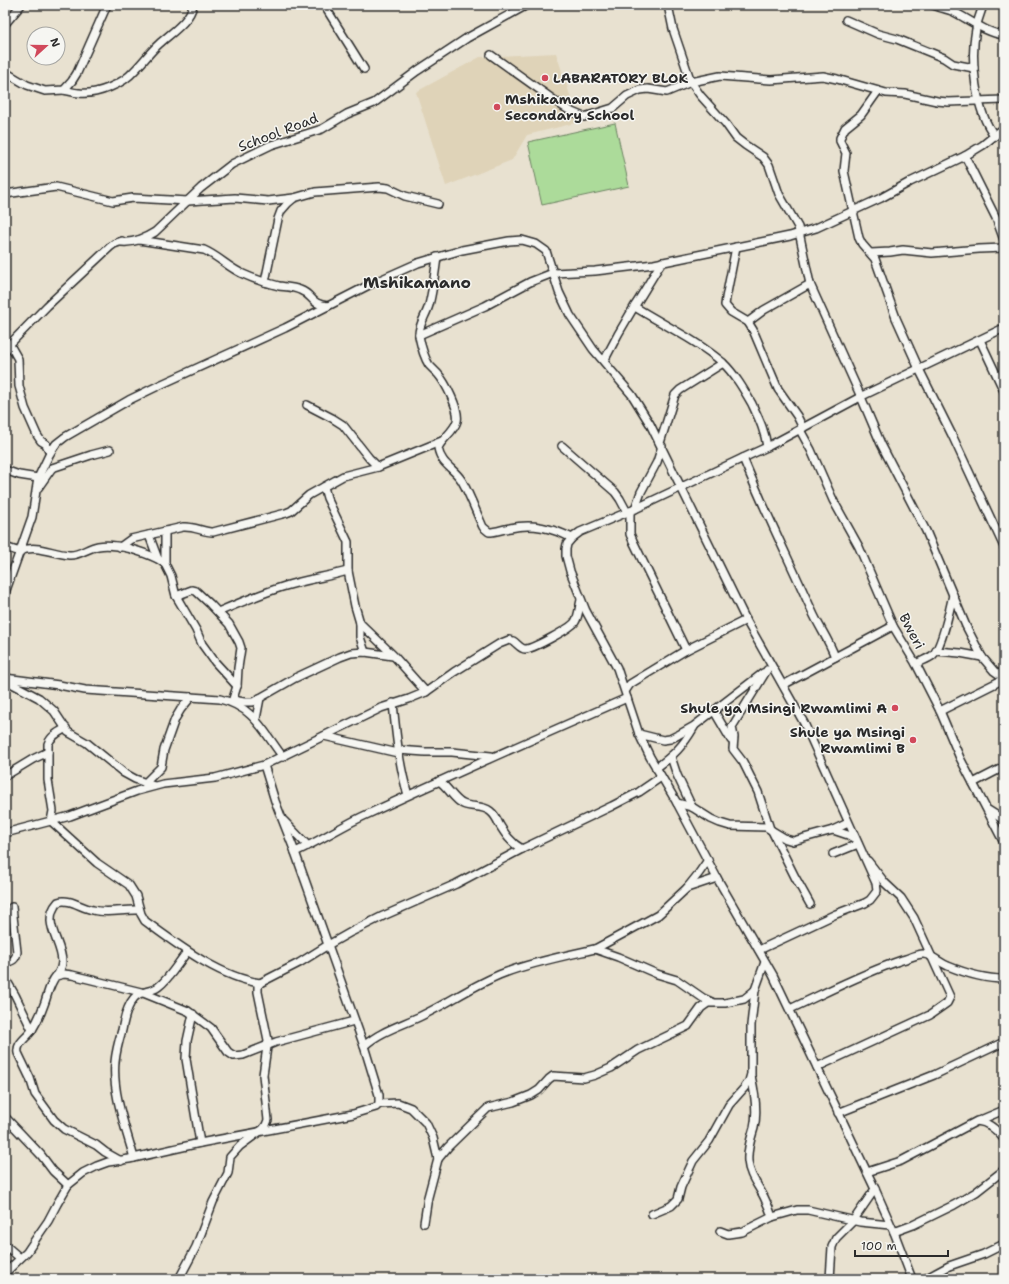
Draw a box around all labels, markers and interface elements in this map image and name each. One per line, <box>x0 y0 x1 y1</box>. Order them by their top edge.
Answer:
north arrow <box>26 26 66 66</box>
text: N <box>46 36 64 50</box>
place label: LABARATORY BLOK <box>553 69 688 87</box>
marker: LABARATORY BLOK <box>540 73 550 83</box>
place label: Mshikamano Secondary School <box>505 90 634 124</box>
marker: Mshikamano Secondary School <box>492 102 502 112</box>
street label: School Road <box>236 109 321 155</box>
district label: Mshikamano <box>363 272 471 293</box>
street label: Bweri <box>895 610 929 652</box>
place label: Shule ya Msingi Rwamlimi A <box>680 699 887 717</box>
marker: Shule ya Msingi Rwamlimi A <box>890 703 900 713</box>
place label: Shule ya Msingi Rwamlimi B <box>790 723 905 757</box>
marker: Shule ya Msingi Rwamlimi B <box>908 735 918 745</box>
scale bar <box>855 1232 948 1258</box>
text: 100 m <box>861 1238 897 1254</box>

